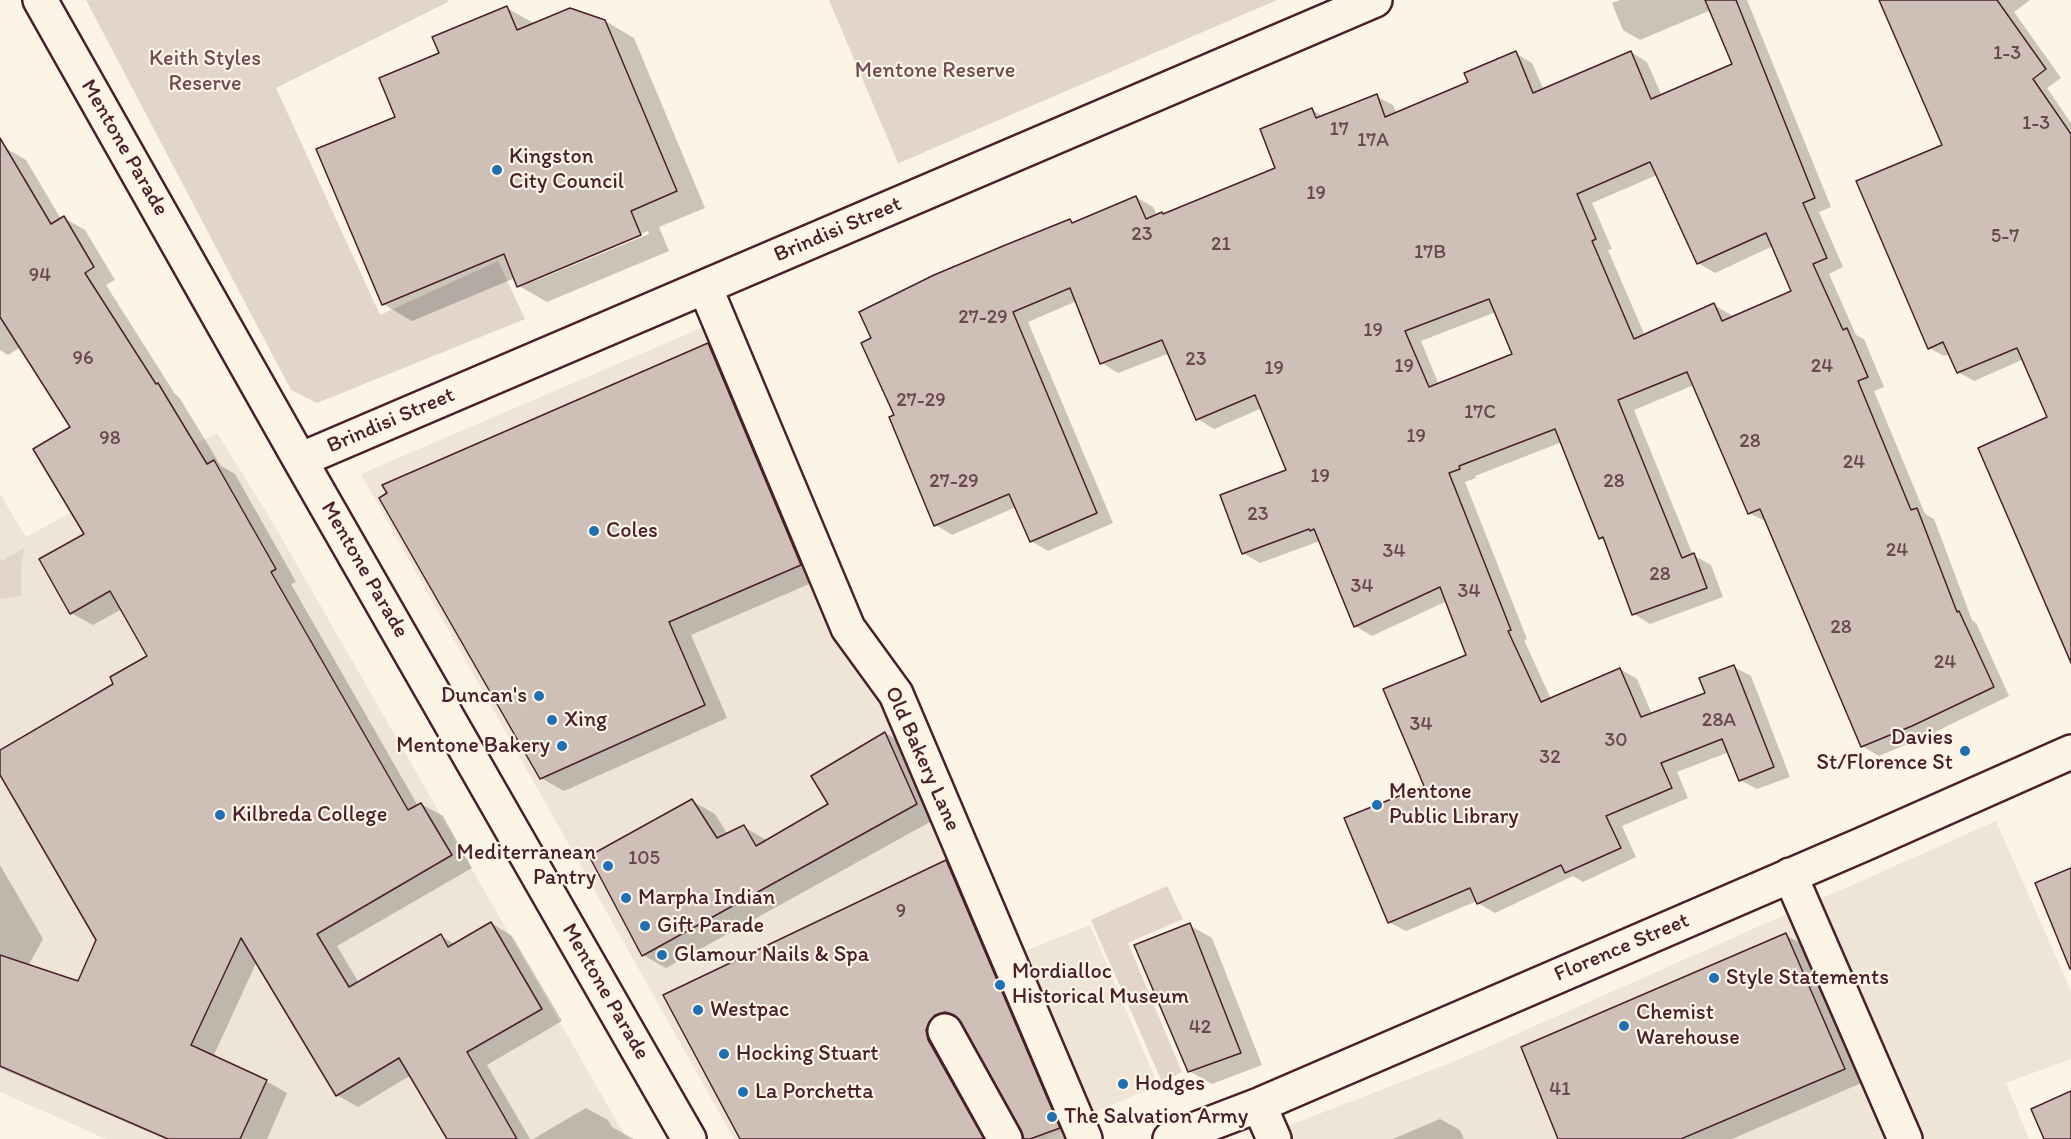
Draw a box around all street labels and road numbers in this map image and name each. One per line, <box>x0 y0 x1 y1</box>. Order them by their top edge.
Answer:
street label: Mentone Parade <box>74 75 174 221</box>
street label: Brindisi Street <box>770 191 906 269</box>
street label: Brindisi Street <box>323 382 459 460</box>
street label: Mentone Parade <box>314 497 414 643</box>
street label: Old Bakery Lane <box>878 683 966 835</box>
street label: Florence Street <box>1551 908 1693 988</box>
street label: Mentone Parade <box>555 919 655 1065</box>

